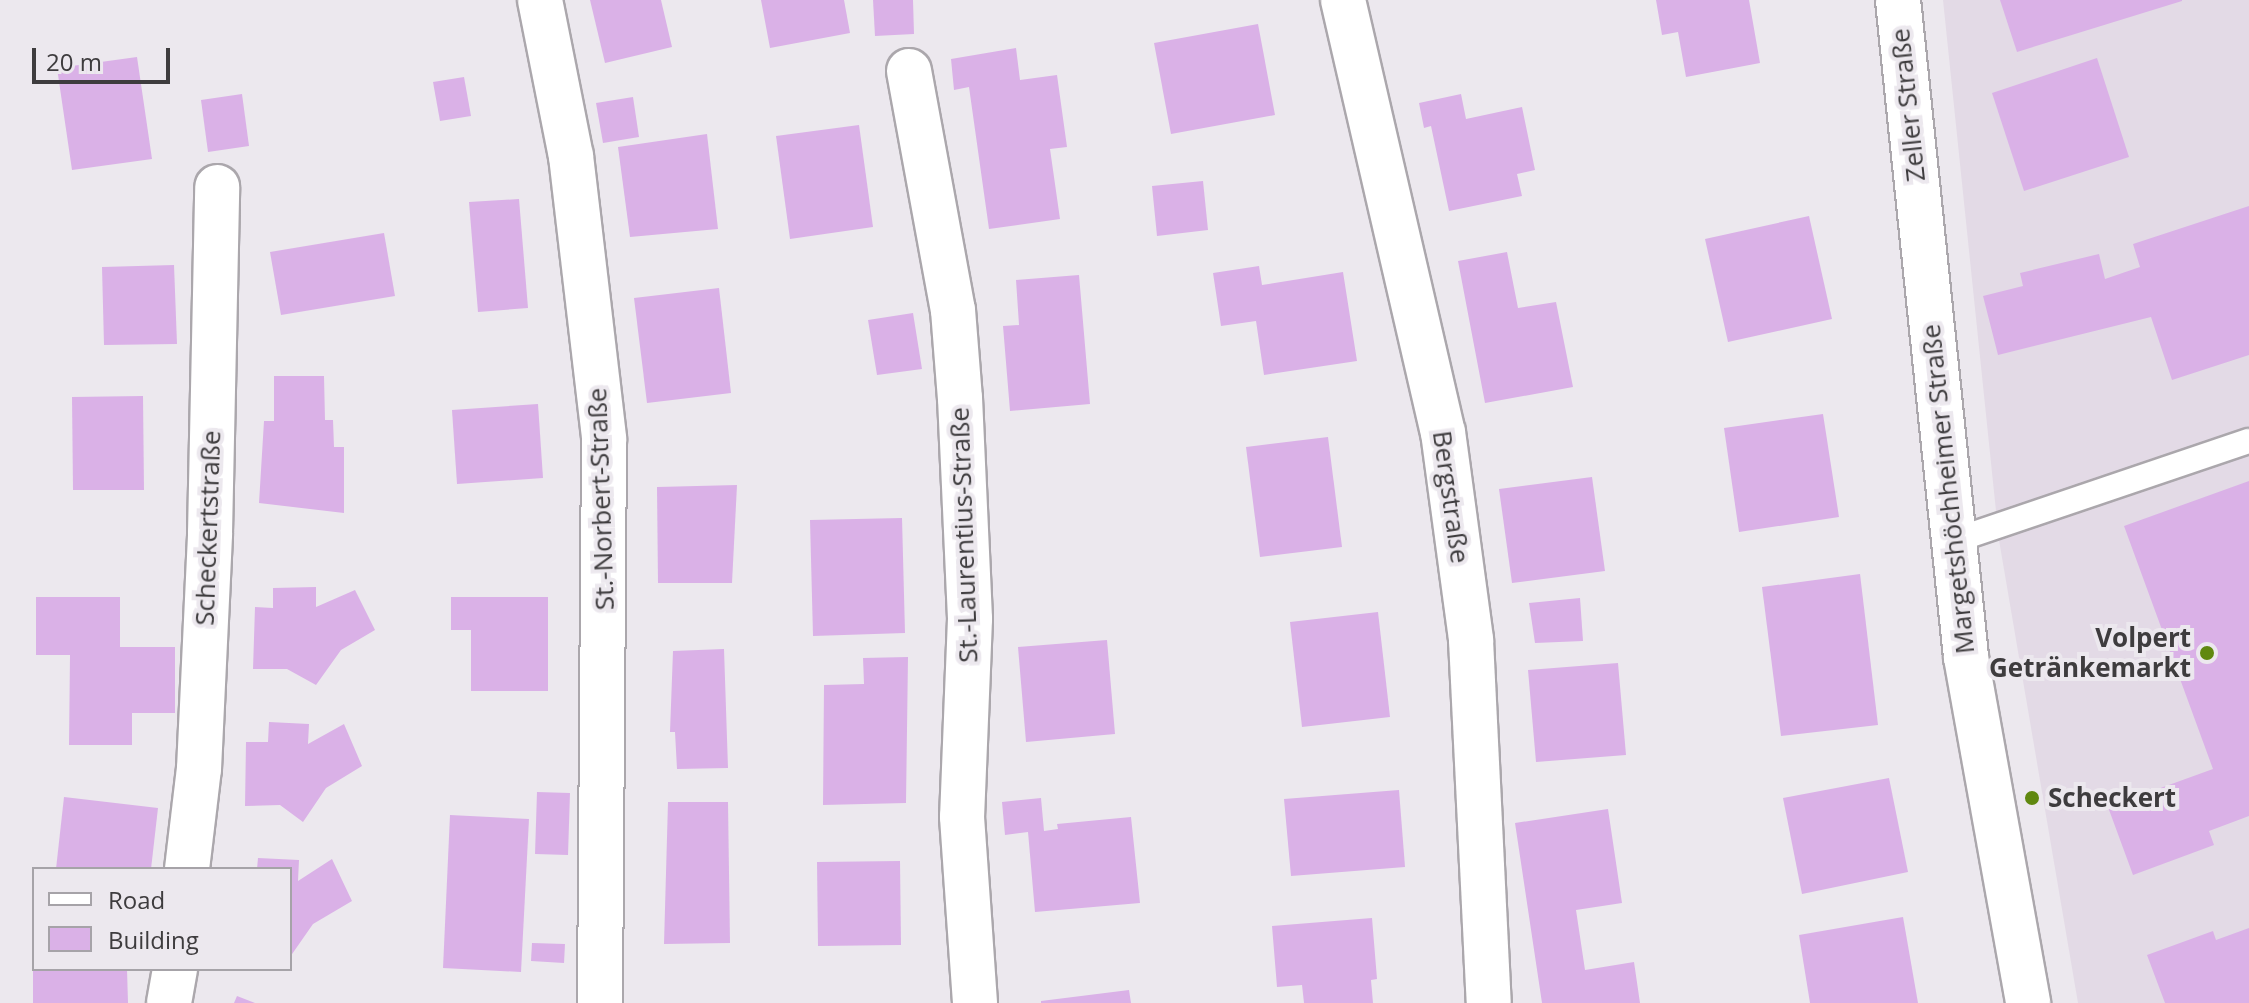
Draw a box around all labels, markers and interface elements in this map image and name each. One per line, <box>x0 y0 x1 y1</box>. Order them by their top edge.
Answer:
street label: Zeller Straße <box>1884 27 1932 183</box>
scale bar <box>36 32 174 82</box>
text: 20 m <box>46 45 102 78</box>
street label: Margetshöchheimer Straße <box>1915 323 1981 655</box>
street label: St.-Norbert-Straße <box>582 387 620 611</box>
street label: St.-Laurentius-Straße <box>944 407 984 663</box>
street label: Bergstraße <box>1426 429 1476 565</box>
street label: Scheckertstraße <box>189 430 227 626</box>
place label: Volpert Getränkemarkt <box>1989 622 2191 684</box>
marker: Volpert Getränkemarkt <box>2198 644 2216 662</box>
place label: Scheckert <box>2048 782 2176 814</box>
marker: Scheckert <box>2023 789 2041 807</box>
legend <box>32 867 292 971</box>
text: Road <box>108 883 165 916</box>
text: Building <box>108 923 199 956</box>

